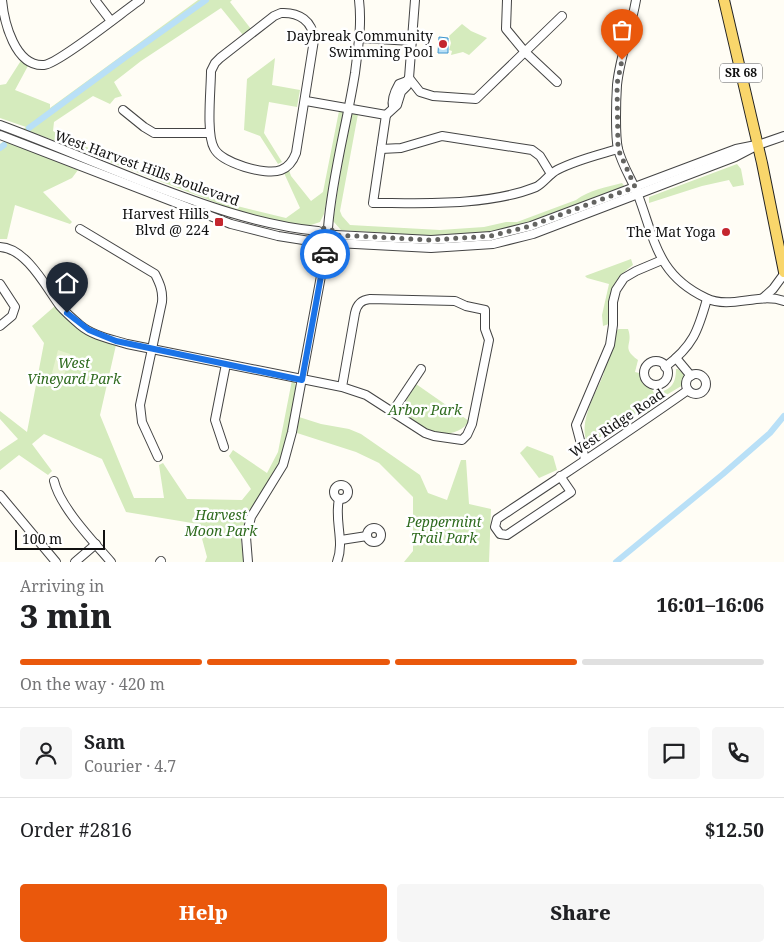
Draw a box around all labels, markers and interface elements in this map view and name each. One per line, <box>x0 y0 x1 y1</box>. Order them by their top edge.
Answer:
pin <box>601 9 643 60</box>
icon: bag <box>608 16 636 44</box>
place label: Daybreak Community Swimming Pool <box>287 26 434 61</box>
marker: Daybreak Community Swimming Pool <box>437 38 449 50</box>
road number: SR 68 <box>720 64 762 82</box>
street label: West Harvest Hills Boulevard <box>52 125 243 210</box>
place label: Harvest Hills Blvd @ 224 <box>122 204 209 239</box>
marker: Harvest Hills Blvd @ 224 <box>213 216 225 228</box>
place label: The Mat Yoga <box>627 222 716 241</box>
marker: The Mat Yoga <box>720 226 732 238</box>
courier <box>300 229 350 279</box>
icon: car <box>311 240 339 268</box>
pin <box>46 262 88 313</box>
icon: home <box>53 269 81 297</box>
park label: West Vineyard Park <box>27 353 122 388</box>
street label: West Ridge Road <box>565 383 668 461</box>
park label: Arbor Park <box>387 400 463 419</box>
park label: Harvest Moon Park <box>184 505 258 540</box>
park label: Peppermint Trail Park <box>405 512 483 547</box>
scale bar <box>15 527 105 550</box>
text: 100 m <box>22 529 62 548</box>
text: Arriving in <box>20 575 104 597</box>
text: 16:01–16:06 <box>656 592 764 618</box>
text: 3 min <box>20 594 112 637</box>
text: On the way · 420 m <box>20 673 165 695</box>
button: person <box>20 727 72 779</box>
button: chat <box>648 727 700 779</box>
button: phone <box>712 727 764 779</box>
text: Sam <box>84 729 125 755</box>
text: Courier · 4.7 <box>84 755 176 777</box>
text: Order #2816 <box>20 817 132 843</box>
text: $12.50 <box>705 817 764 843</box>
button: Help <box>20 884 387 942</box>
button: Share <box>397 884 764 942</box>

